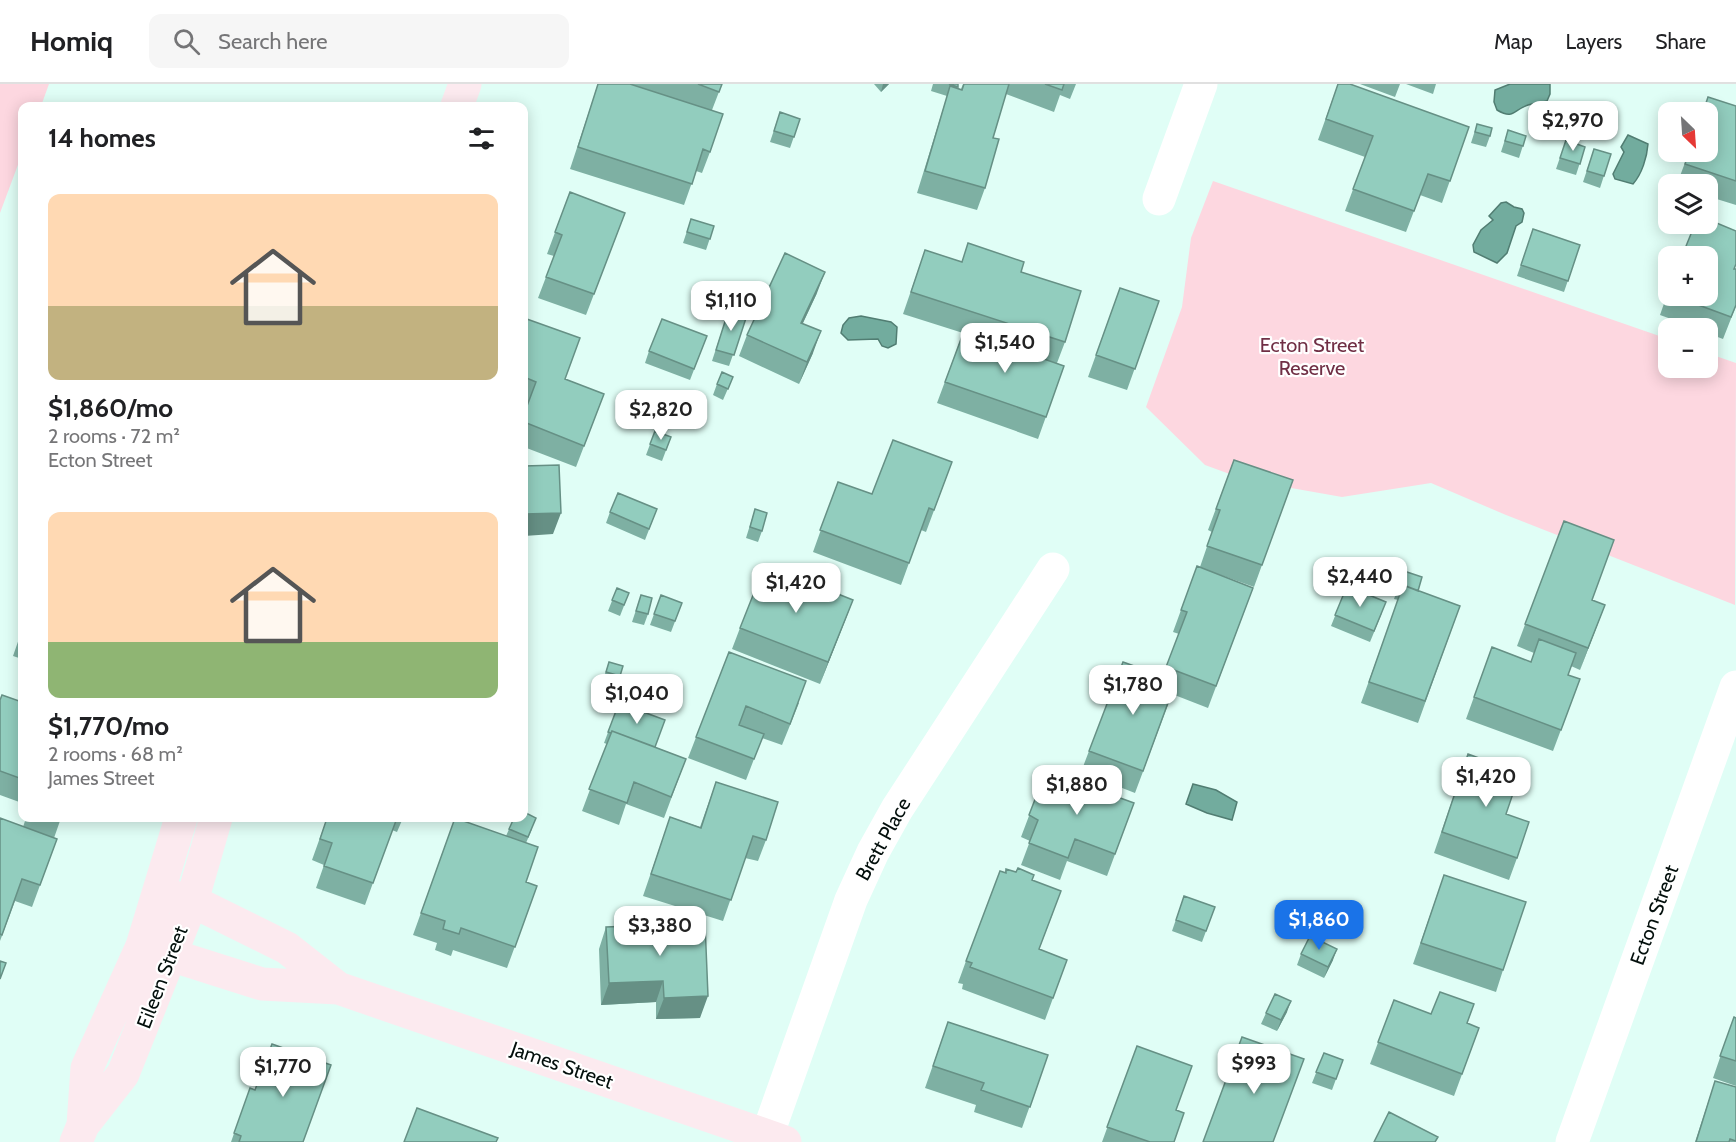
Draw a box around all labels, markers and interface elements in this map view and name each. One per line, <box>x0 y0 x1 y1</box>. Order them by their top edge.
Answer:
search box <box>149 14 569 68</box>
text: Homiq <box>30 24 113 58</box>
icon: search <box>170 25 203 58</box>
text: Search here <box>218 28 327 55</box>
text: Map <box>1494 29 1533 54</box>
text: Layers <box>1566 29 1622 54</box>
text: Share <box>1655 29 1706 54</box>
pin: $2,970 <box>1524 101 1622 152</box>
north arrow <box>1658 102 1718 162</box>
map controls <box>1658 102 1718 378</box>
text: $2,970 <box>1542 108 1604 132</box>
text: 14 homes <box>48 122 156 154</box>
icon: filters <box>465 122 498 155</box>
button: layers <box>1658 174 1718 234</box>
icon: home <box>219 233 327 341</box>
button: + <box>1658 246 1718 306</box>
pin: $1,110 <box>682 281 780 332</box>
text: $1,110 <box>705 288 757 312</box>
button: − <box>1658 318 1718 378</box>
pin: $1,540 <box>956 323 1054 374</box>
text: $1,540 <box>975 330 1035 354</box>
park label: Ecton Street Reserve <box>1260 333 1365 380</box>
pin: $2,820 <box>612 390 710 441</box>
text: $1,860/mo <box>48 392 173 424</box>
text: $2,820 <box>629 397 693 421</box>
text: 2 rooms · 72 m² <box>48 424 180 448</box>
text: Ecton Street <box>48 448 153 472</box>
icon: home <box>219 551 327 659</box>
pin: $2,440 <box>1311 557 1409 608</box>
pin: $1,420 <box>747 563 845 614</box>
text: $2,440 <box>1327 564 1393 588</box>
text: $1,420 <box>766 570 826 594</box>
pin: $1,780 <box>1084 665 1182 716</box>
text: $1,780 <box>1103 672 1163 696</box>
pin: $1,040 <box>588 674 686 725</box>
text: $1,040 <box>605 681 669 705</box>
text: $1,770/mo <box>48 710 169 742</box>
text: 2 rooms · 68 m² <box>48 742 183 766</box>
pin: $1,420 <box>1437 757 1535 808</box>
text: $1,420 <box>1456 764 1516 788</box>
pin: $1,880 <box>1028 765 1126 816</box>
text: James Street <box>48 766 154 790</box>
text: $1,880 <box>1046 772 1108 796</box>
street label: Brett Place <box>850 793 916 885</box>
street label: Ecton Street <box>1625 862 1683 968</box>
pin: $1,860 <box>1270 900 1368 951</box>
pin: $3,380 <box>611 906 709 957</box>
text: $1,860 <box>1288 907 1350 931</box>
text: $3,380 <box>628 913 692 937</box>
street label: Eileen Street <box>131 922 193 1032</box>
street label: James Street <box>507 1036 616 1094</box>
pin: $993 <box>1218 1044 1290 1095</box>
pin: $1,770 <box>234 1047 332 1098</box>
text: $993 <box>1232 1051 1276 1075</box>
text: $1,770 <box>254 1054 312 1078</box>

